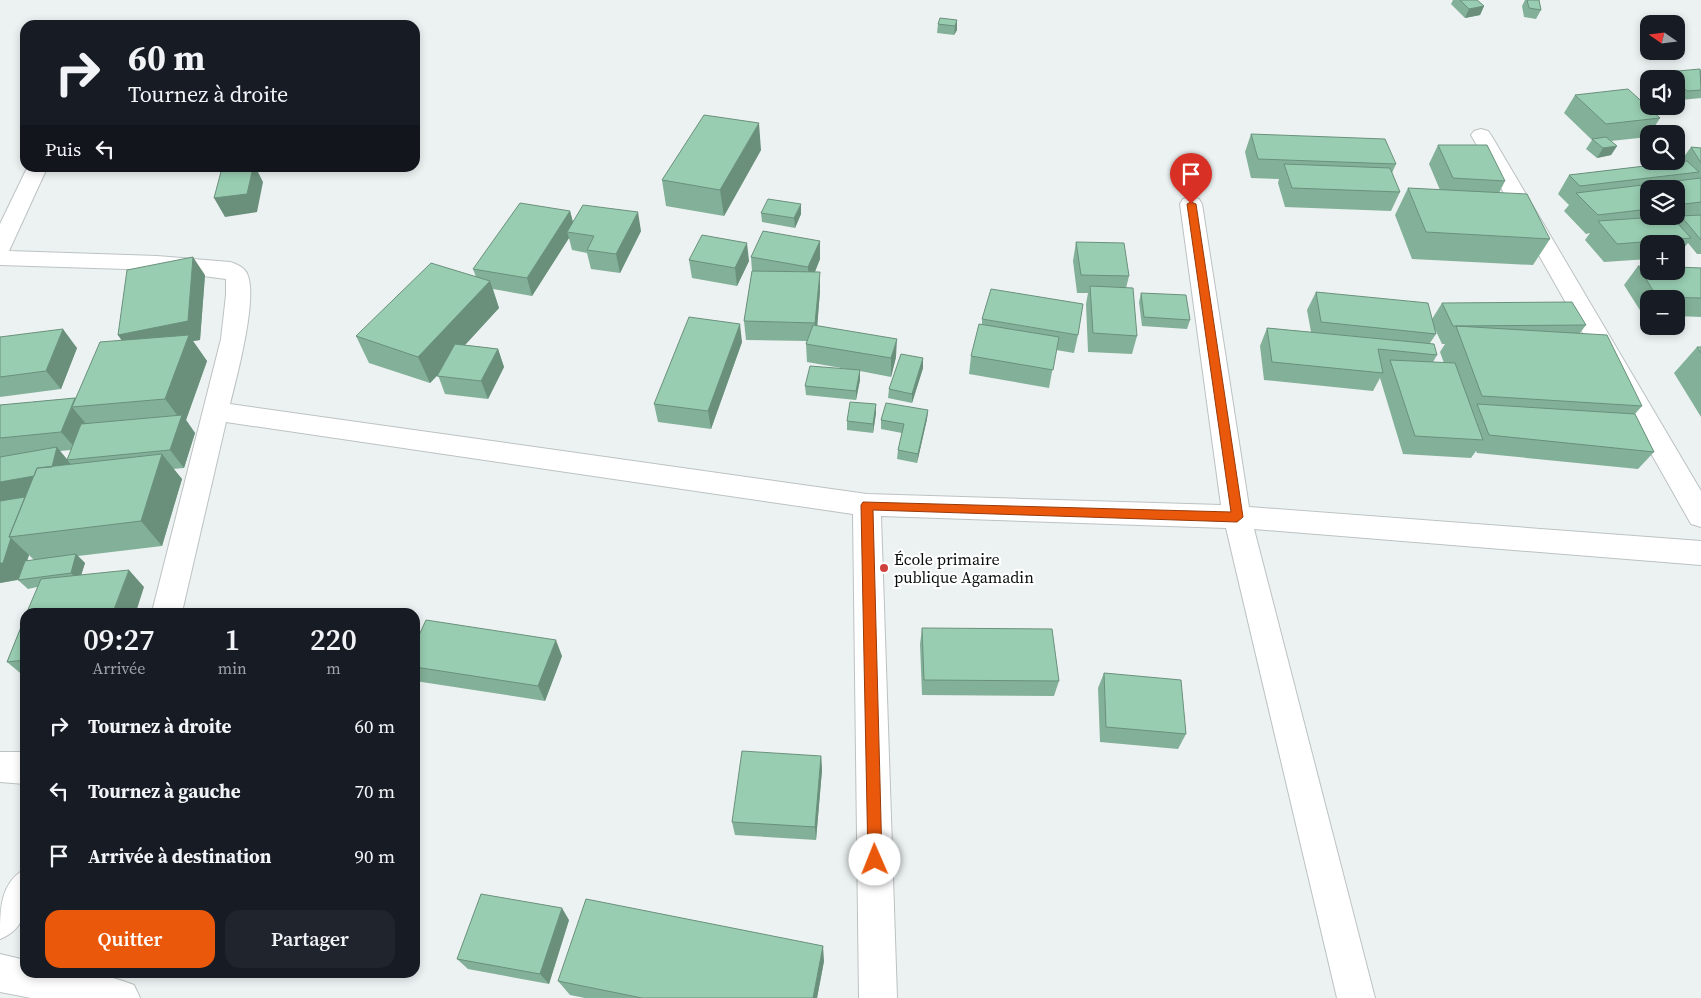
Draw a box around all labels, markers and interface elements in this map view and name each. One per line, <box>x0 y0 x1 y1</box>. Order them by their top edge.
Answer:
north arrow <box>1640 15 1685 60</box>
map controls <box>1640 15 1685 335</box>
text: 60 m <box>128 34 205 82</box>
icon: right <box>45 40 110 105</box>
button: sound <box>1640 70 1685 115</box>
text: Tournez à droite <box>128 79 288 109</box>
button: search <box>1640 125 1685 170</box>
icon: left <box>91 135 119 163</box>
text: Puis <box>45 136 81 162</box>
pin <box>1170 153 1212 204</box>
icon: arrive <box>1177 160 1205 188</box>
button: layers <box>1640 180 1685 225</box>
button: + <box>1640 235 1685 280</box>
button: − <box>1640 290 1685 335</box>
place label: École primaire publique Agamadin <box>894 548 1034 588</box>
marker: École primaire publique Agamadin <box>878 562 890 574</box>
text: 09:27 <box>83 619 155 660</box>
text: 1 <box>224 619 240 660</box>
text: 220 <box>310 619 357 660</box>
text: Arrivée <box>93 657 145 679</box>
text: min <box>218 657 247 679</box>
text: m <box>326 657 341 679</box>
icon: right <box>45 712 73 740</box>
text: Tournez à droite <box>88 713 231 739</box>
text: 60 m <box>354 713 395 739</box>
icon: left <box>45 777 73 805</box>
text: Tournez à gauche <box>88 778 241 804</box>
text: 70 m <box>354 778 395 804</box>
position arrow <box>848 833 900 885</box>
icon: arrive <box>45 842 73 870</box>
text: Arrivée à destination <box>88 843 271 869</box>
text: 90 m <box>354 843 395 869</box>
button: Quitter <box>45 910 215 968</box>
button: Partager <box>225 910 395 968</box>

